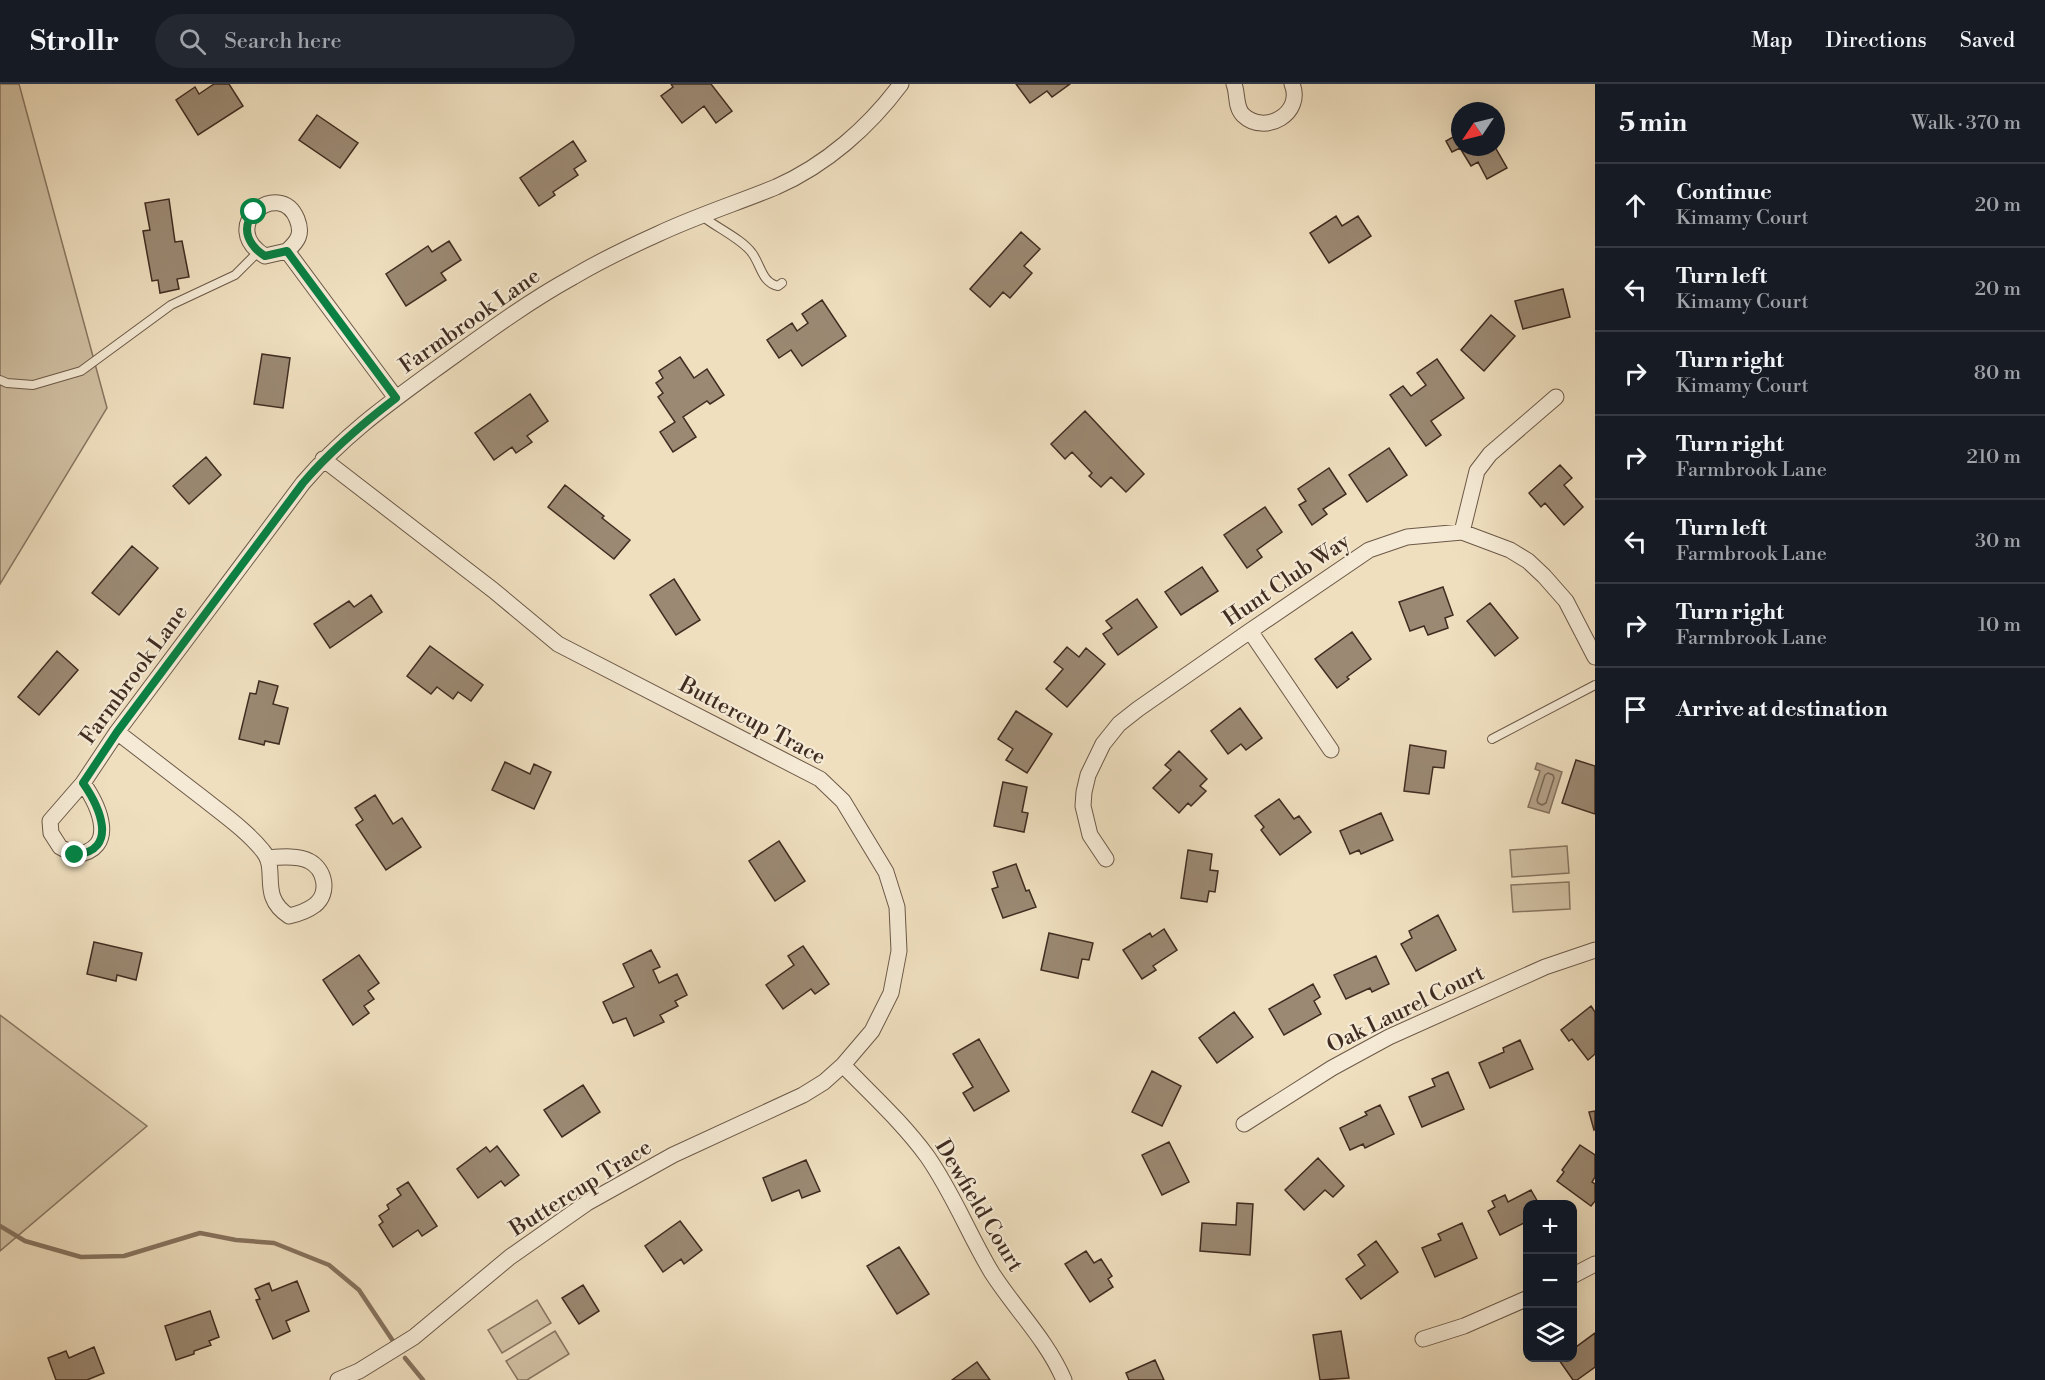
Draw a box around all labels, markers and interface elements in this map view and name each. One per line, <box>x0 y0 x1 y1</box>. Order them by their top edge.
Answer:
search box <box>155 14 575 68</box>
text: Strollr <box>30 24 119 59</box>
icon: search <box>176 25 209 58</box>
text: Search here <box>224 28 342 55</box>
text: Map <box>1751 28 1793 54</box>
text: Directions <box>1826 28 1927 54</box>
text: Saved <box>1960 28 2015 54</box>
north arrow <box>1451 102 1505 156</box>
text: 5 min <box>1619 107 1687 139</box>
text: Walk · 370 m <box>1911 111 2021 136</box>
text: Continue <box>1676 179 1772 206</box>
icon: ahead <box>1619 189 1652 222</box>
text: 20 m <box>1975 193 2021 218</box>
route start <box>240 198 266 224</box>
text: Kimamy Court <box>1676 206 1809 231</box>
street label: Farmbrook Lane <box>394 263 546 380</box>
text: Turn left <box>1676 263 1767 290</box>
icon: left <box>1619 273 1652 306</box>
text: 20 m <box>1975 277 2021 302</box>
text: Kimamy Court <box>1676 290 1809 315</box>
text: Turn right <box>1676 347 1784 374</box>
icon: right <box>1619 357 1652 390</box>
text: 80 m <box>1974 361 2021 386</box>
text: Kimamy Court <box>1676 374 1809 399</box>
text: Turn right <box>1676 431 1784 458</box>
icon: right <box>1619 441 1652 474</box>
text: 210 m <box>1966 445 2021 470</box>
text: Farmbrook Lane <box>1676 458 1827 483</box>
text: Turn left <box>1676 515 1767 542</box>
icon: left <box>1619 525 1652 558</box>
street label: Hunt Club Way <box>1218 528 1356 633</box>
text: 30 m <box>1975 529 2021 554</box>
text: Farmbrook Lane <box>1676 542 1827 567</box>
text: Turn right <box>1676 599 1784 626</box>
street label: Farmbrook Lane <box>75 600 194 750</box>
icon: right <box>1619 609 1652 642</box>
text: 10 m <box>1978 613 2021 638</box>
text: Farmbrook Lane <box>1676 626 1827 651</box>
street label: Buttercup Trace <box>674 671 830 771</box>
icon: arrive <box>1619 693 1652 726</box>
text: Arrive at destination <box>1676 696 1888 723</box>
route end <box>61 841 87 867</box>
street label: Oak Laurel Court <box>1322 959 1489 1059</box>
street label: Buttercup Trace <box>504 1134 657 1243</box>
street label: Dewfield Court <box>929 1135 1029 1277</box>
map controls <box>1523 1200 1577 1362</box>
button: + <box>1523 1200 1577 1254</box>
button: − <box>1523 1254 1577 1308</box>
button: layers <box>1523 1308 1577 1362</box>

